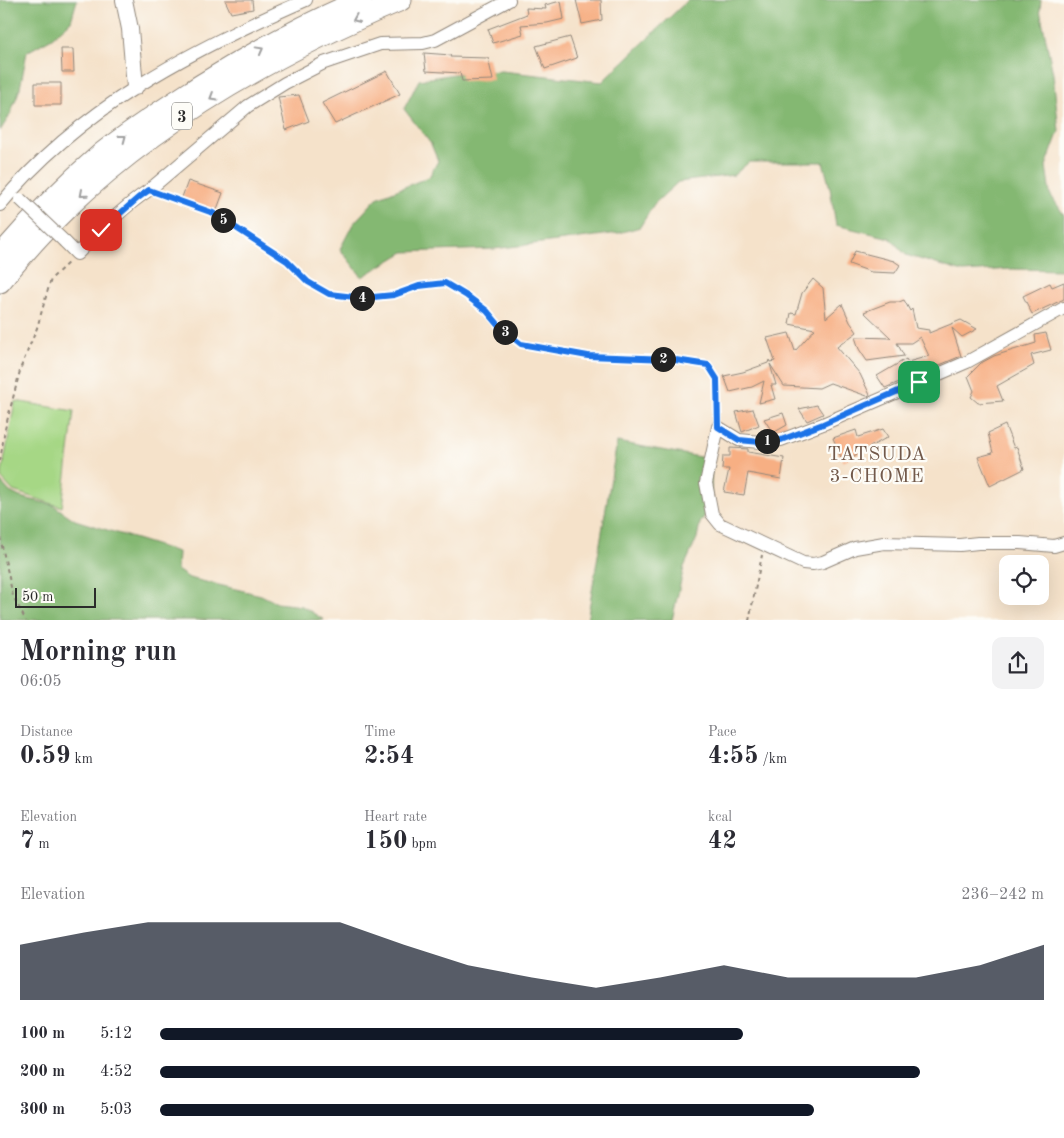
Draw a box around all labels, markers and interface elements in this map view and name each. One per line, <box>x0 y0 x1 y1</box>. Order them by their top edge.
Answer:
one-way arrow <box>352 13 361 24</box>
one-way arrow <box>255 47 264 57</box>
one-way arrow <box>210 90 219 100</box>
road number: 3 <box>172 102 192 130</box>
one-way arrow <box>117 135 126 143</box>
one-way arrow <box>80 188 89 197</box>
pin: 5 <box>210 208 236 232</box>
pin <box>80 209 122 251</box>
text: 5 <box>219 213 228 227</box>
icon: check <box>87 216 115 244</box>
pin: 4 <box>350 286 374 310</box>
text: 4 <box>358 291 367 305</box>
pin: 3 <box>492 320 518 344</box>
text: 3 <box>501 325 510 339</box>
pin: 2 <box>650 346 676 372</box>
text: 2 <box>659 352 668 366</box>
pin <box>898 361 940 403</box>
icon: arrive <box>905 368 933 396</box>
pin: 1 <box>754 428 780 454</box>
text: 1 <box>763 434 772 448</box>
district label: TATSUDA 3-CHOME <box>827 446 927 487</box>
map controls <box>999 555 1049 605</box>
button: locate <box>999 555 1049 605</box>
scale bar <box>15 586 96 609</box>
text: 50 m <box>22 590 53 604</box>
button: share <box>992 637 1044 689</box>
text: Morning run <box>20 639 177 667</box>
text: 06:05 <box>20 674 62 690</box>
text: Distance <box>20 725 73 739</box>
text: Time <box>364 725 395 739</box>
text: Pace <box>708 725 736 739</box>
text: 0.59 <box>20 744 71 769</box>
text: 2:54 <box>364 744 415 769</box>
text: 4:55 <box>708 744 759 769</box>
text: km <box>71 752 93 766</box>
text: /km <box>759 752 787 766</box>
text: Elevation <box>20 810 77 824</box>
text: Heart rate <box>364 810 427 824</box>
text: kcal <box>708 810 732 824</box>
text: 7 <box>20 829 35 854</box>
text: 150 <box>364 829 408 854</box>
text: 42 <box>708 829 737 854</box>
text: m <box>35 837 50 851</box>
text: bpm <box>408 837 437 851</box>
text: Elevation <box>20 887 85 903</box>
text: 236–242 m <box>961 887 1044 903</box>
text: 100 m <box>20 1026 65 1042</box>
text: 5:12 <box>100 1026 132 1042</box>
text: 200 m <box>20 1064 65 1080</box>
text: 4:52 <box>100 1064 132 1080</box>
text: 300 m <box>20 1102 65 1118</box>
text: 5:03 <box>100 1102 132 1118</box>

